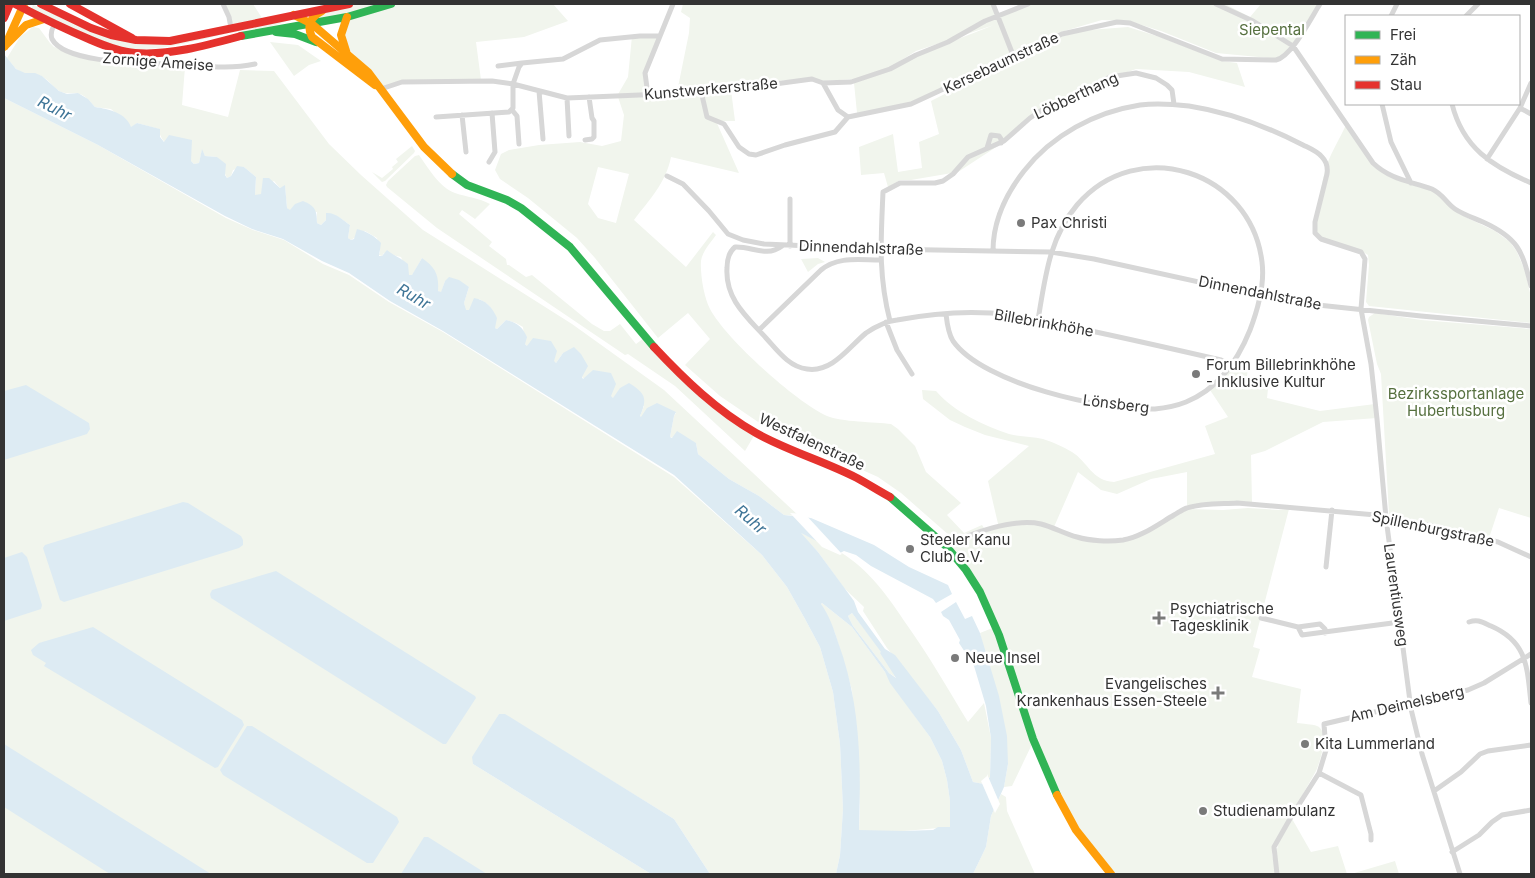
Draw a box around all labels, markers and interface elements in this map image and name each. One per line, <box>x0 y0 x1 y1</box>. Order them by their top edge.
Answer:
legend <box>1345 15 1520 105</box>
park label: Siepental <box>1239 20 1305 39</box>
text: Frei <box>1390 25 1416 44</box>
street label: Kersebaumstraße <box>940 27 1062 98</box>
street label: Zornige Ameise <box>102 48 214 75</box>
text: Zäh <box>1390 50 1417 69</box>
street label: Löbberthang <box>1031 68 1121 123</box>
street label: Kunstwerkerstraße <box>643 73 779 104</box>
text: Stau <box>1390 75 1422 94</box>
water label: Ruhr <box>35 91 76 125</box>
place label: Pax Christi <box>1031 213 1107 232</box>
marker: Pax Christi <box>1015 217 1027 229</box>
street label: Dinnendahlstraße <box>798 236 924 259</box>
street label: Dinnendahlstraße <box>1197 271 1323 314</box>
water label: Ruhr <box>394 279 435 314</box>
street label: Billebrinkhöhe <box>993 304 1095 341</box>
place label: Forum Billebrinkhöhe - Inklusive Kultur <box>1206 355 1356 391</box>
marker: Forum Billebrinkhöhe - Inklusive Kultur <box>1190 368 1202 380</box>
park label: Bezirkssportanlage Hubertusburg <box>1388 384 1524 420</box>
street label: Lönsberg <box>1082 390 1150 417</box>
street label: Westfalenstraße <box>756 409 868 474</box>
water label: Ruhr <box>731 500 772 539</box>
street label: Spillenburgstraße <box>1370 506 1496 551</box>
place label: Steeler Kanu Club e.V. <box>920 530 1010 566</box>
street label: Laurentiusweg <box>1380 542 1413 648</box>
marker: Steeler Kanu Club e.V. <box>904 543 916 555</box>
place label: Psychiatrische Tagesklinik <box>1170 599 1274 635</box>
marker: Psychiatrische Tagesklinik <box>1152 611 1166 625</box>
place label: Neue Insel <box>965 648 1040 667</box>
marker: Neue Insel <box>949 652 961 664</box>
place label: Evangelisches Krankenhaus Essen-Steele <box>1017 674 1207 710</box>
street label: Am Deimelsberg <box>1348 681 1466 726</box>
marker: Evangelisches Krankenhaus Essen-Steele <box>1211 686 1225 700</box>
place label: Kita Lummerland <box>1315 734 1435 753</box>
marker: Kita Lummerland <box>1299 738 1311 750</box>
place label: Studienambulanz <box>1213 801 1336 820</box>
marker: Studienambulanz <box>1197 805 1209 817</box>

